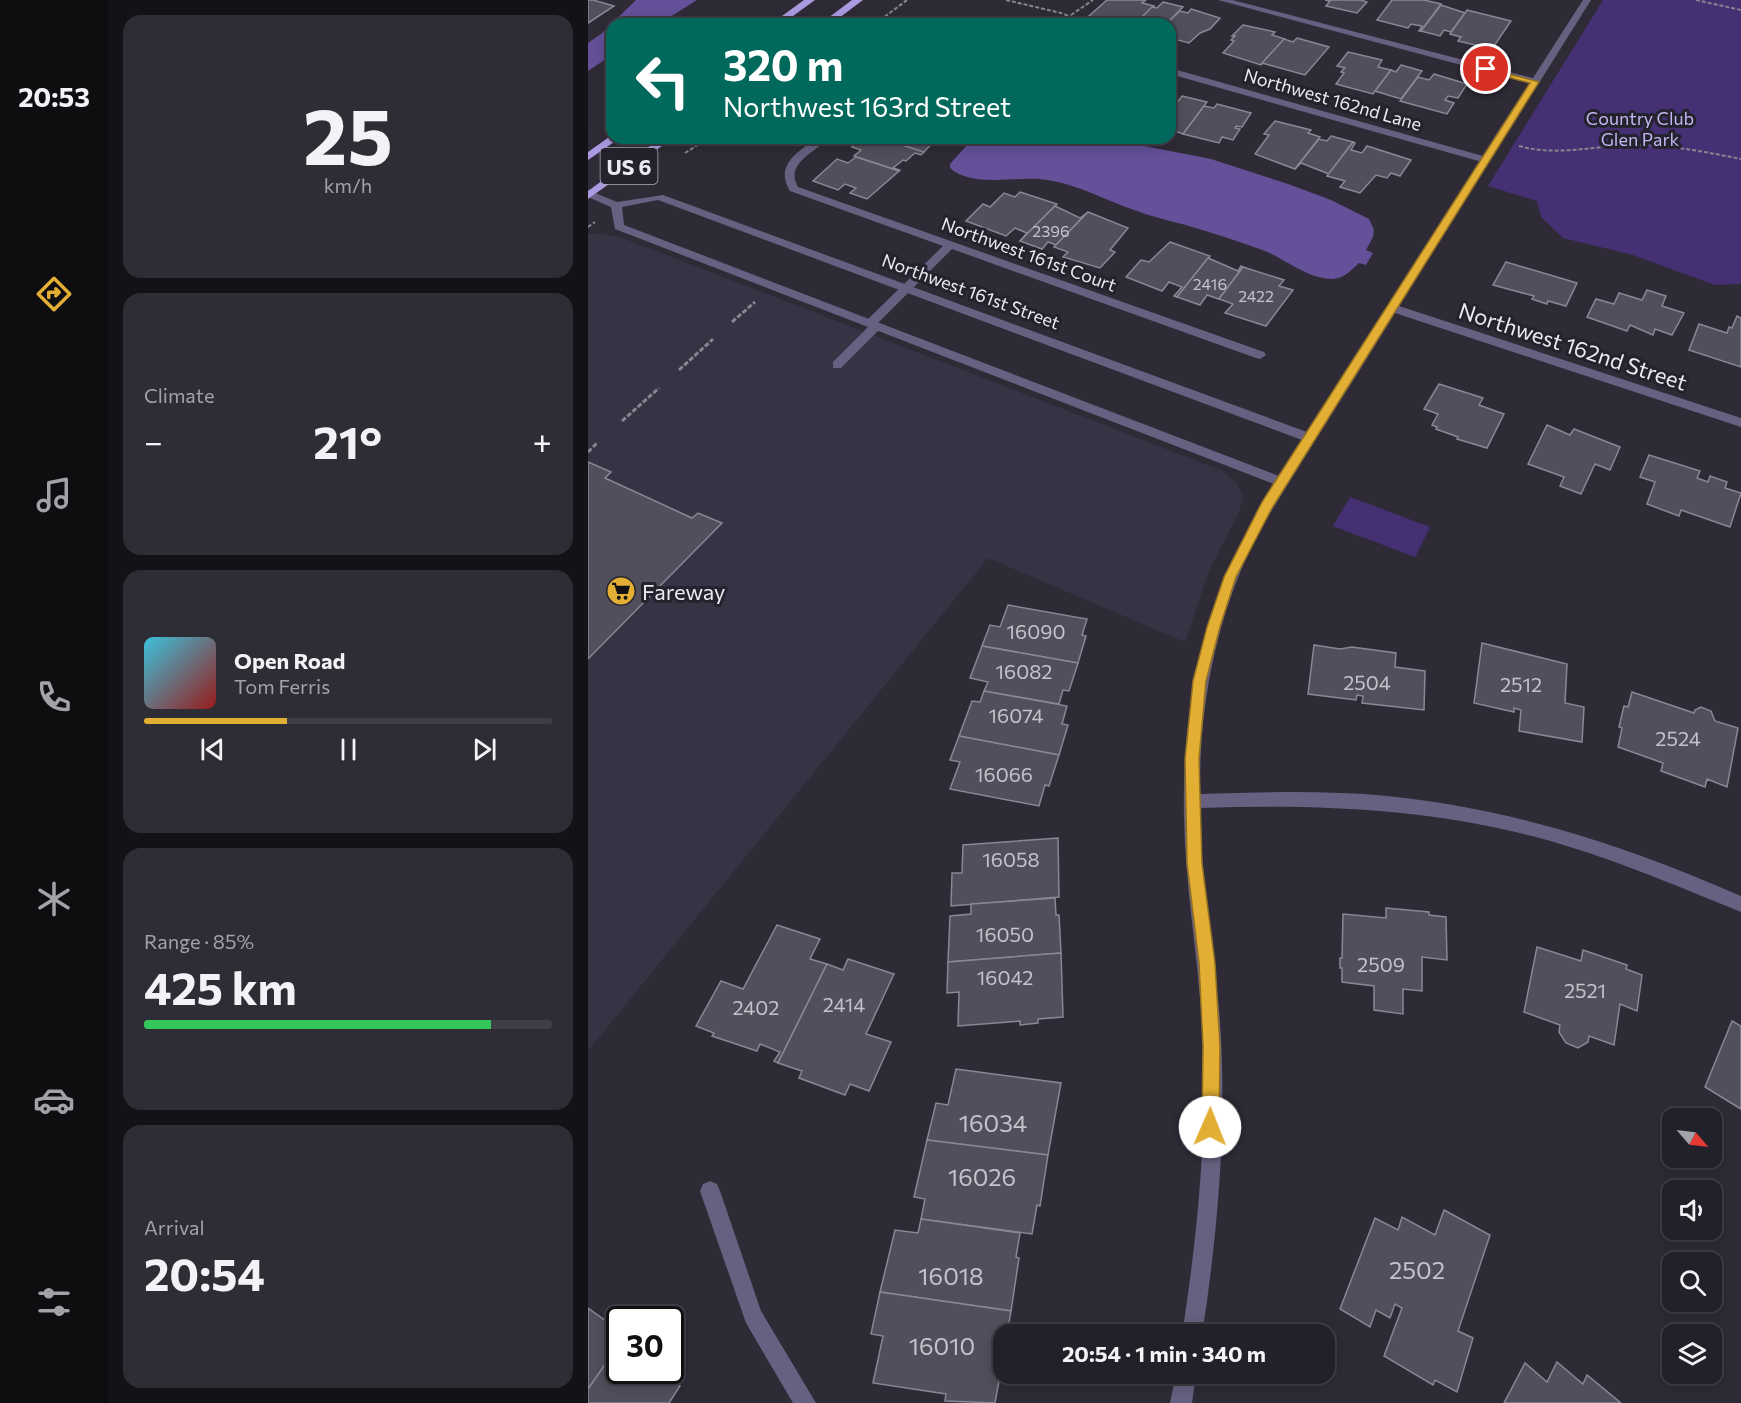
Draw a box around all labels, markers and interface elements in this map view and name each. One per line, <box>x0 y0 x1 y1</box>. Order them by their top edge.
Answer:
text: 320 m <box>723 38 843 90</box>
icon: left <box>624 42 702 120</box>
pin <box>1460 43 1511 94</box>
icon: arrive <box>1469 52 1502 85</box>
street label: Northwest 162nd Lane <box>1242 63 1424 135</box>
text: 20:53 <box>18 80 90 113</box>
text: 25 <box>303 86 393 181</box>
text: Northwest 163rd Street <box>723 90 1011 123</box>
park label: Country Club Glen Park <box>1586 107 1694 150</box>
road number: US 6 <box>600 148 658 184</box>
text: km/h <box>324 173 372 197</box>
street label: Northwest 161st Court <box>939 212 1119 296</box>
house number: 2396 <box>1032 221 1070 240</box>
street label: Northwest 161st Street <box>879 249 1063 333</box>
icon: directions <box>33 273 75 315</box>
house number: 2416 <box>1193 274 1227 293</box>
house number: 2422 <box>1238 286 1274 305</box>
street label: Northwest 162nd Street <box>1455 296 1691 396</box>
text: Climate <box>144 383 214 407</box>
text: 21° <box>313 413 382 468</box>
text: − <box>144 420 163 461</box>
text: + <box>533 420 552 461</box>
icon: music <box>33 474 75 516</box>
supermarket icon: Fareway <box>605 575 637 607</box>
place label: Fareway <box>642 578 725 605</box>
house number: 16090 <box>1007 619 1065 643</box>
text: Open Road <box>234 647 345 674</box>
house number: 16082 <box>996 659 1052 683</box>
house number: 2504 <box>1343 670 1391 694</box>
house number: 2512 <box>1500 672 1542 696</box>
text: Tom Ferris <box>234 674 330 698</box>
icon: phone <box>33 676 75 718</box>
house number: 16074 <box>988 703 1044 727</box>
house number: 2524 <box>1655 726 1701 750</box>
icon: previous <box>196 733 229 766</box>
icon: pause <box>332 733 365 766</box>
icon: next <box>468 733 501 766</box>
house number: 16066 <box>975 762 1033 786</box>
house number: 16058 <box>982 847 1040 871</box>
icon: climate <box>33 878 75 920</box>
house number: 16050 <box>976 922 1034 946</box>
text: Range · 85% <box>144 929 254 953</box>
house number: 2509 <box>1357 952 1405 976</box>
text: 425 km <box>144 959 297 1014</box>
house number: 16042 <box>977 965 1033 989</box>
house number: 2521 <box>1564 978 1606 1002</box>
house number: 2414 <box>823 992 865 1016</box>
house number: 2402 <box>733 995 779 1019</box>
icon: car <box>33 1079 75 1121</box>
position arrow <box>1178 1095 1242 1159</box>
house number: 16034 <box>959 1108 1027 1137</box>
north arrow <box>1662 1108 1722 1168</box>
map controls <box>1662 1108 1722 1384</box>
house number: 16026 <box>948 1162 1016 1191</box>
button: sound <box>1662 1180 1722 1240</box>
text: Arrival <box>144 1215 205 1239</box>
text: 20:54 <box>144 1245 265 1300</box>
button: search <box>1662 1252 1722 1312</box>
house number: 2502 <box>1389 1255 1445 1284</box>
house number: 16018 <box>918 1261 984 1290</box>
icon: filters <box>33 1281 75 1323</box>
speed limit sign: 30 <box>606 1306 684 1384</box>
button: layers <box>1662 1324 1722 1384</box>
house number: 16010 <box>909 1331 975 1360</box>
text: 20:54 · 1 min · 340 m <box>1062 1340 1266 1367</box>

